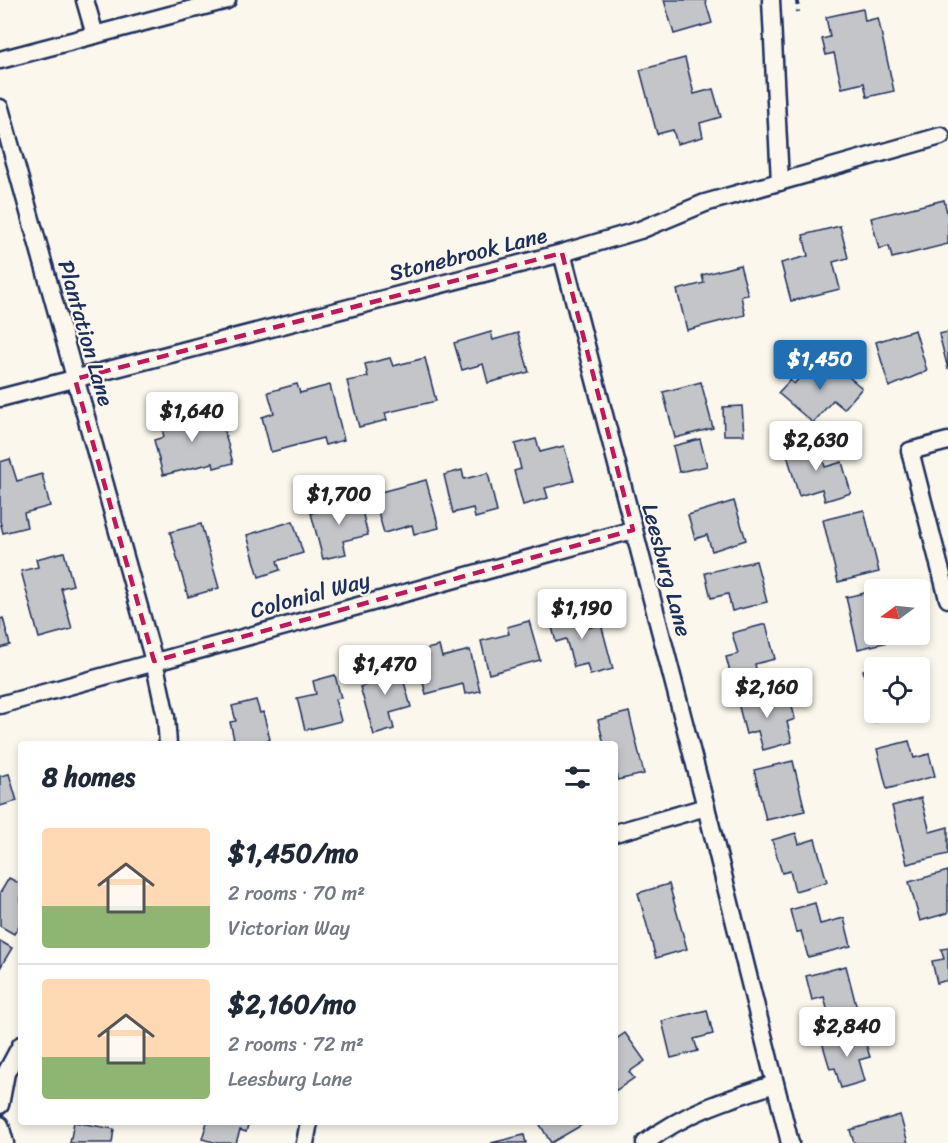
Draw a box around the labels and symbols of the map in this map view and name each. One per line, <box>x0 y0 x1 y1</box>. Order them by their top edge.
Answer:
street label: Stonebrook Lane <box>385 215 552 292</box>
street label: Plantation Lane <box>46 255 126 411</box>
pin: $1,450 <box>771 340 869 391</box>
pin: $1,640 <box>143 392 241 443</box>
pin: $2,630 <box>767 421 865 472</box>
pin: $1,700 <box>290 475 388 526</box>
street label: Leesburg Lane <box>630 499 704 641</box>
street label: Colonial Way <box>246 560 375 630</box>
north arrow <box>864 579 930 645</box>
pin: $1,190 <box>533 589 631 640</box>
pin: $1,470 <box>336 645 434 696</box>
pin: $2,160 <box>718 668 816 719</box>
pin: $2,840 <box>798 1007 896 1058</box>

